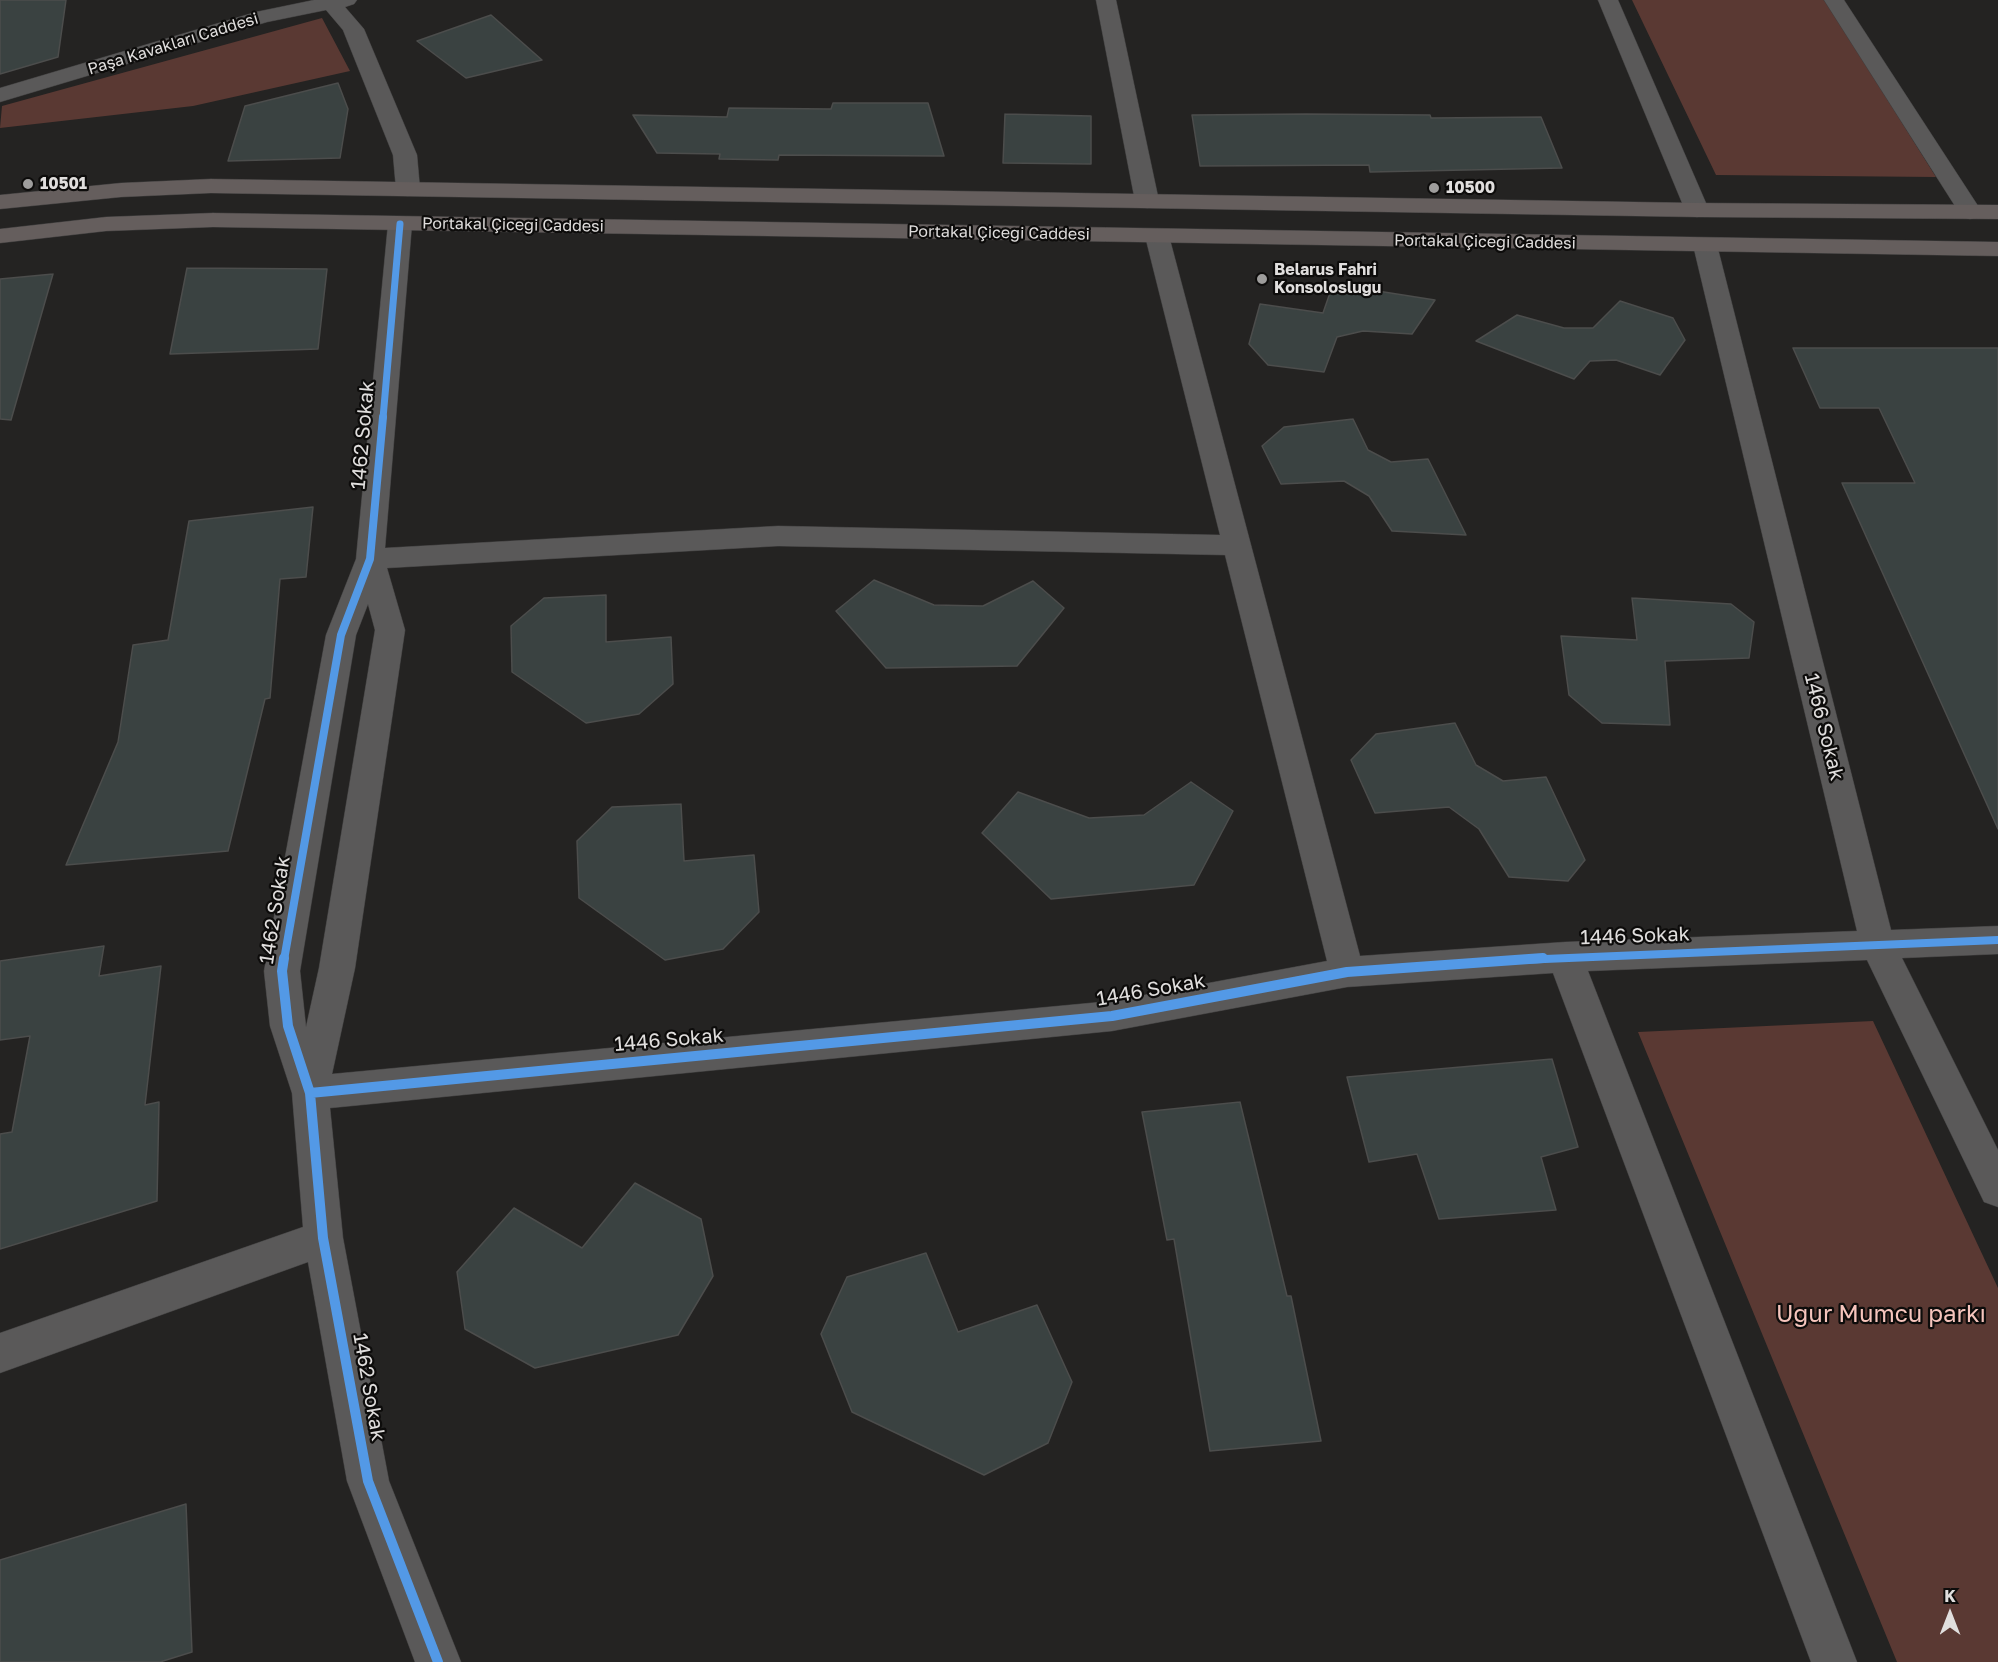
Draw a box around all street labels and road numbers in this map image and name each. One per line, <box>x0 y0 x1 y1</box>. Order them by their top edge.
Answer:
street label: Paşa Kavakları Caddesi <box>85 9 261 79</box>
street label: Portakal Çiceği Caddesi <box>422 214 604 236</box>
street label: Portakal Çiceği Caddesi <box>908 222 1090 244</box>
street label: Portakal Çiceği Caddesi <box>1394 231 1576 253</box>
street label: 1462 Sokak <box>346 380 380 490</box>
street label: 1466 Sokak <box>1799 671 1849 783</box>
street label: 1462 Sokak <box>255 854 295 966</box>
street label: 1446 Sokak <box>1580 922 1690 950</box>
street label: 1446 Sokak <box>1095 969 1207 1011</box>
street label: 1446 Sokak <box>613 1023 725 1057</box>
street label: 1462 Sokak <box>348 1331 390 1443</box>

